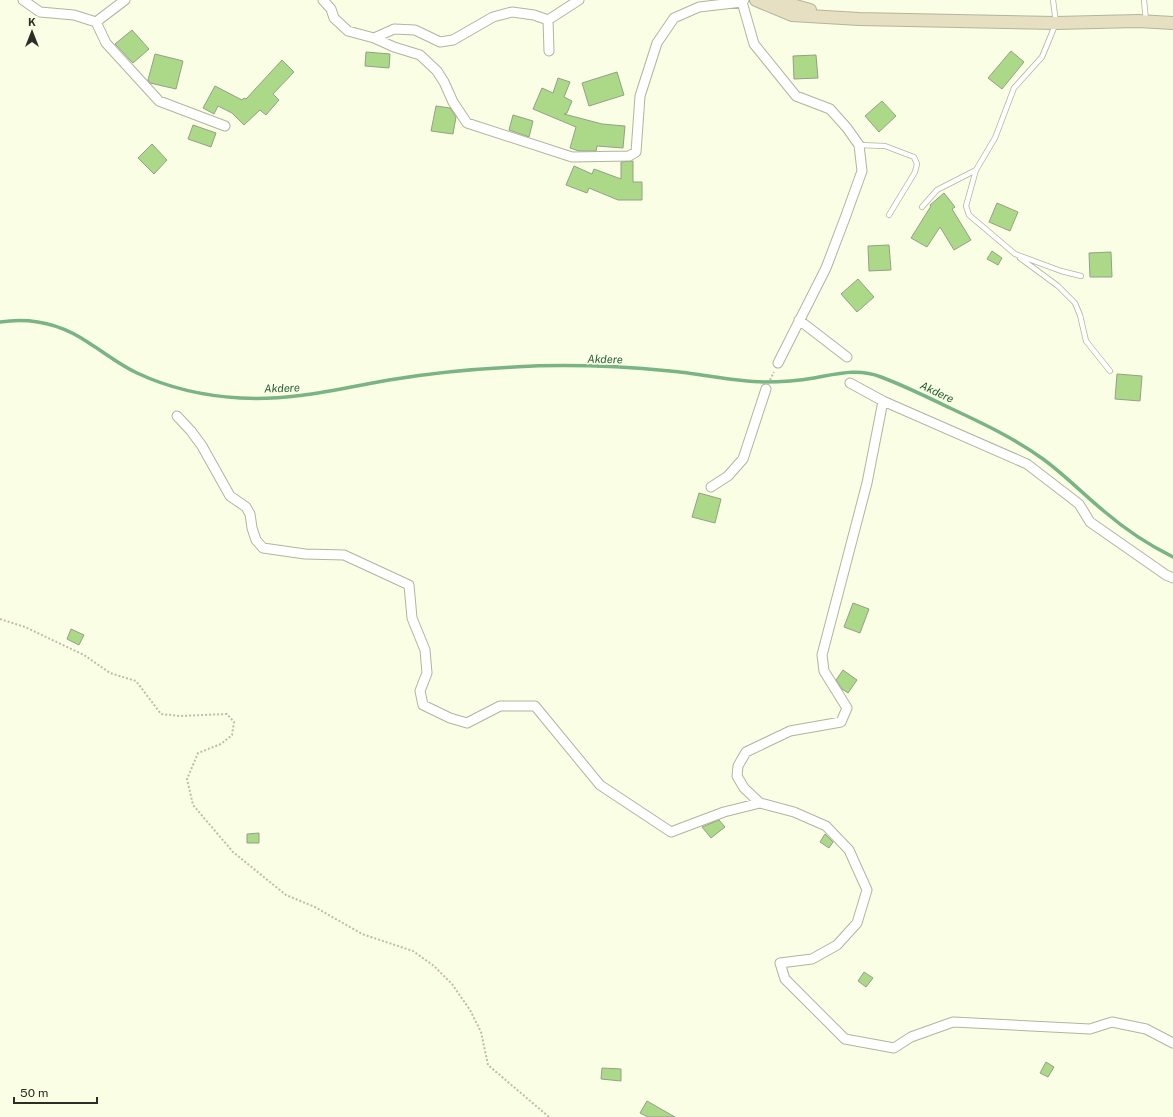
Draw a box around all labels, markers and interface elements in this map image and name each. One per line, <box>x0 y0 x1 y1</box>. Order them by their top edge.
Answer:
north arrow <box>12 12 52 52</box>
text: K <box>28 16 36 28</box>
water label: Akdere <box>587 353 623 365</box>
water label: Akdere <box>918 379 956 405</box>
water label: Akdere <box>264 381 300 395</box>
scale bar <box>14 1079 97 1105</box>
text: 50 m <box>20 1086 48 1100</box>

